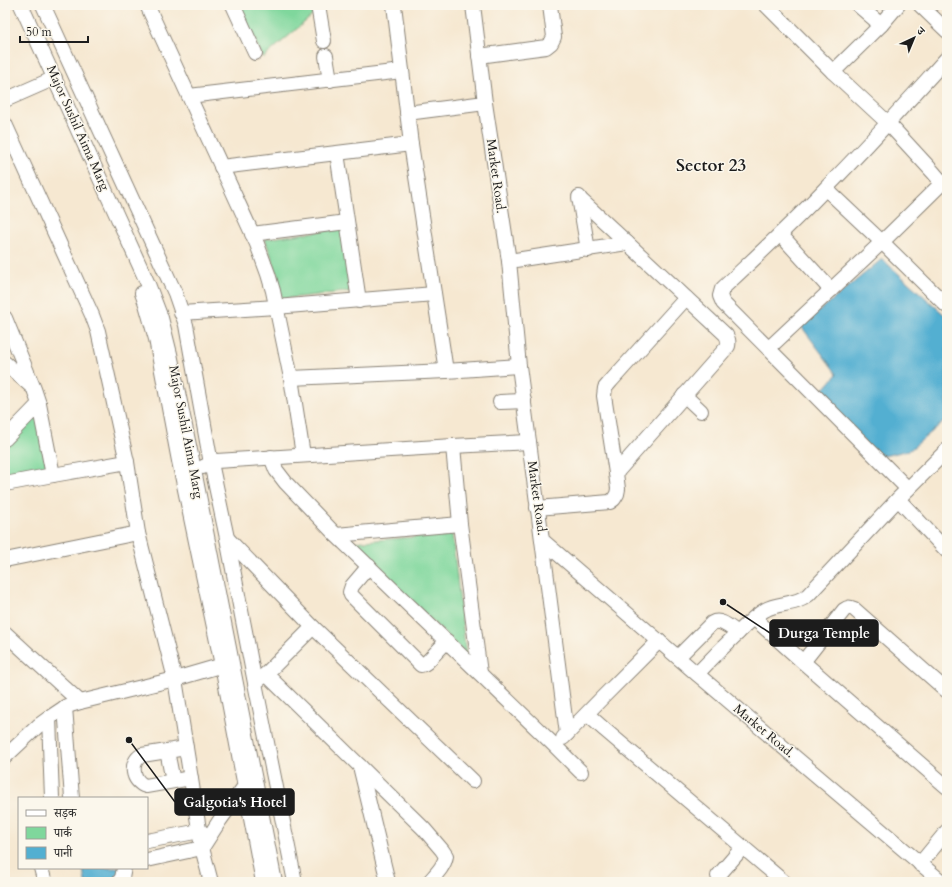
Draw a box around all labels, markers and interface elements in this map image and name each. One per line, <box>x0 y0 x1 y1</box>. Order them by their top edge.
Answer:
scale bar <box>20 18 88 44</box>
north arrow <box>894 18 934 58</box>
text: उ <box>913 23 929 39</box>
text: 50 m <box>26 24 53 40</box>
street label: Major Sushil Aima Marg <box>42 63 114 194</box>
street label: Market Road. <box>482 138 510 214</box>
district label: Sector 23 <box>676 154 746 177</box>
street label: Major Sushil Aima Marg <box>164 364 208 501</box>
street label: Market Road. <box>523 460 551 536</box>
callout: Durga Temple <box>770 620 878 646</box>
text: Durga Temple <box>778 624 870 643</box>
street label: Market Road. <box>730 700 798 762</box>
callout: Galgotia's Hotel <box>175 789 294 815</box>
text: Galgotia's Hotel <box>183 793 287 812</box>
legend <box>18 797 148 869</box>
text: सड़क <box>53 805 78 821</box>
text: पार्क <box>53 825 73 841</box>
text: पानी <box>53 845 73 861</box>

